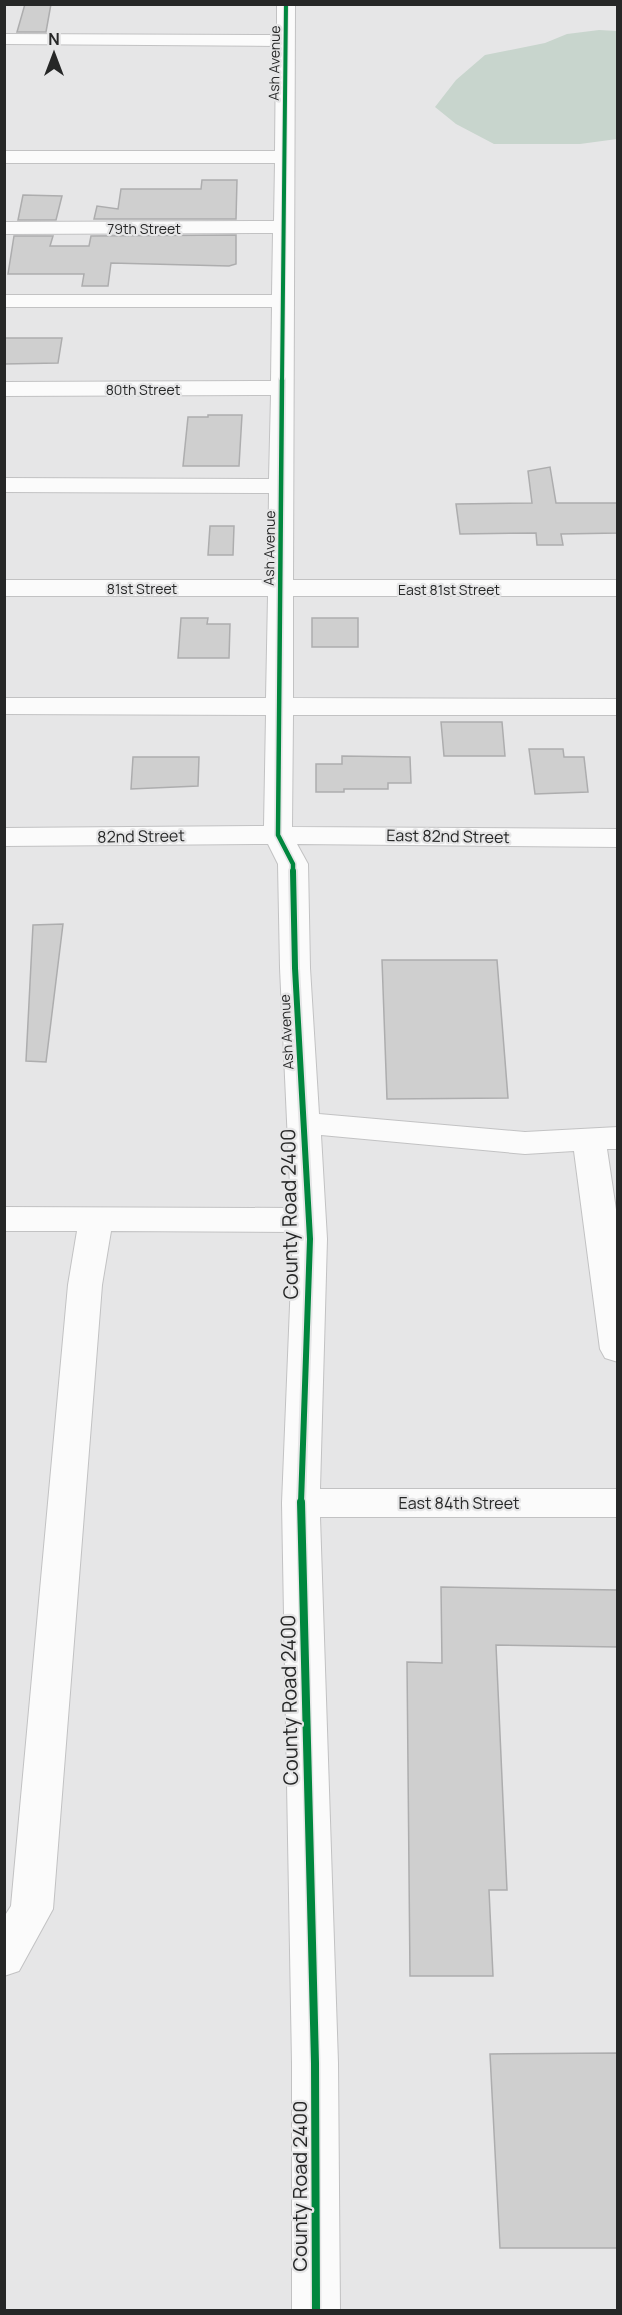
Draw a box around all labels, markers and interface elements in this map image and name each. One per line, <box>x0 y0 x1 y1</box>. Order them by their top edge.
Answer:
north arrow <box>24 24 84 84</box>
street label: Ash Avenue <box>264 25 284 101</box>
text: N <box>48 28 60 50</box>
street label: 79th Street <box>107 219 181 238</box>
street label: 80th Street <box>106 380 181 399</box>
street label: Ash Avenue <box>259 510 279 586</box>
street label: 81st Street <box>107 579 178 598</box>
street label: East 81st Street <box>398 580 500 599</box>
street label: 82nd Street <box>97 824 185 848</box>
street label: East 82nd Street <box>386 824 510 848</box>
street label: Ash Avenue <box>275 994 297 1070</box>
street label: County Road 2400 <box>274 1128 304 1300</box>
street label: East 84th Street <box>399 1492 519 1514</box>
street label: County Road 2400 <box>274 1614 304 1786</box>
street label: County Road 2400 <box>286 2101 313 2271</box>

